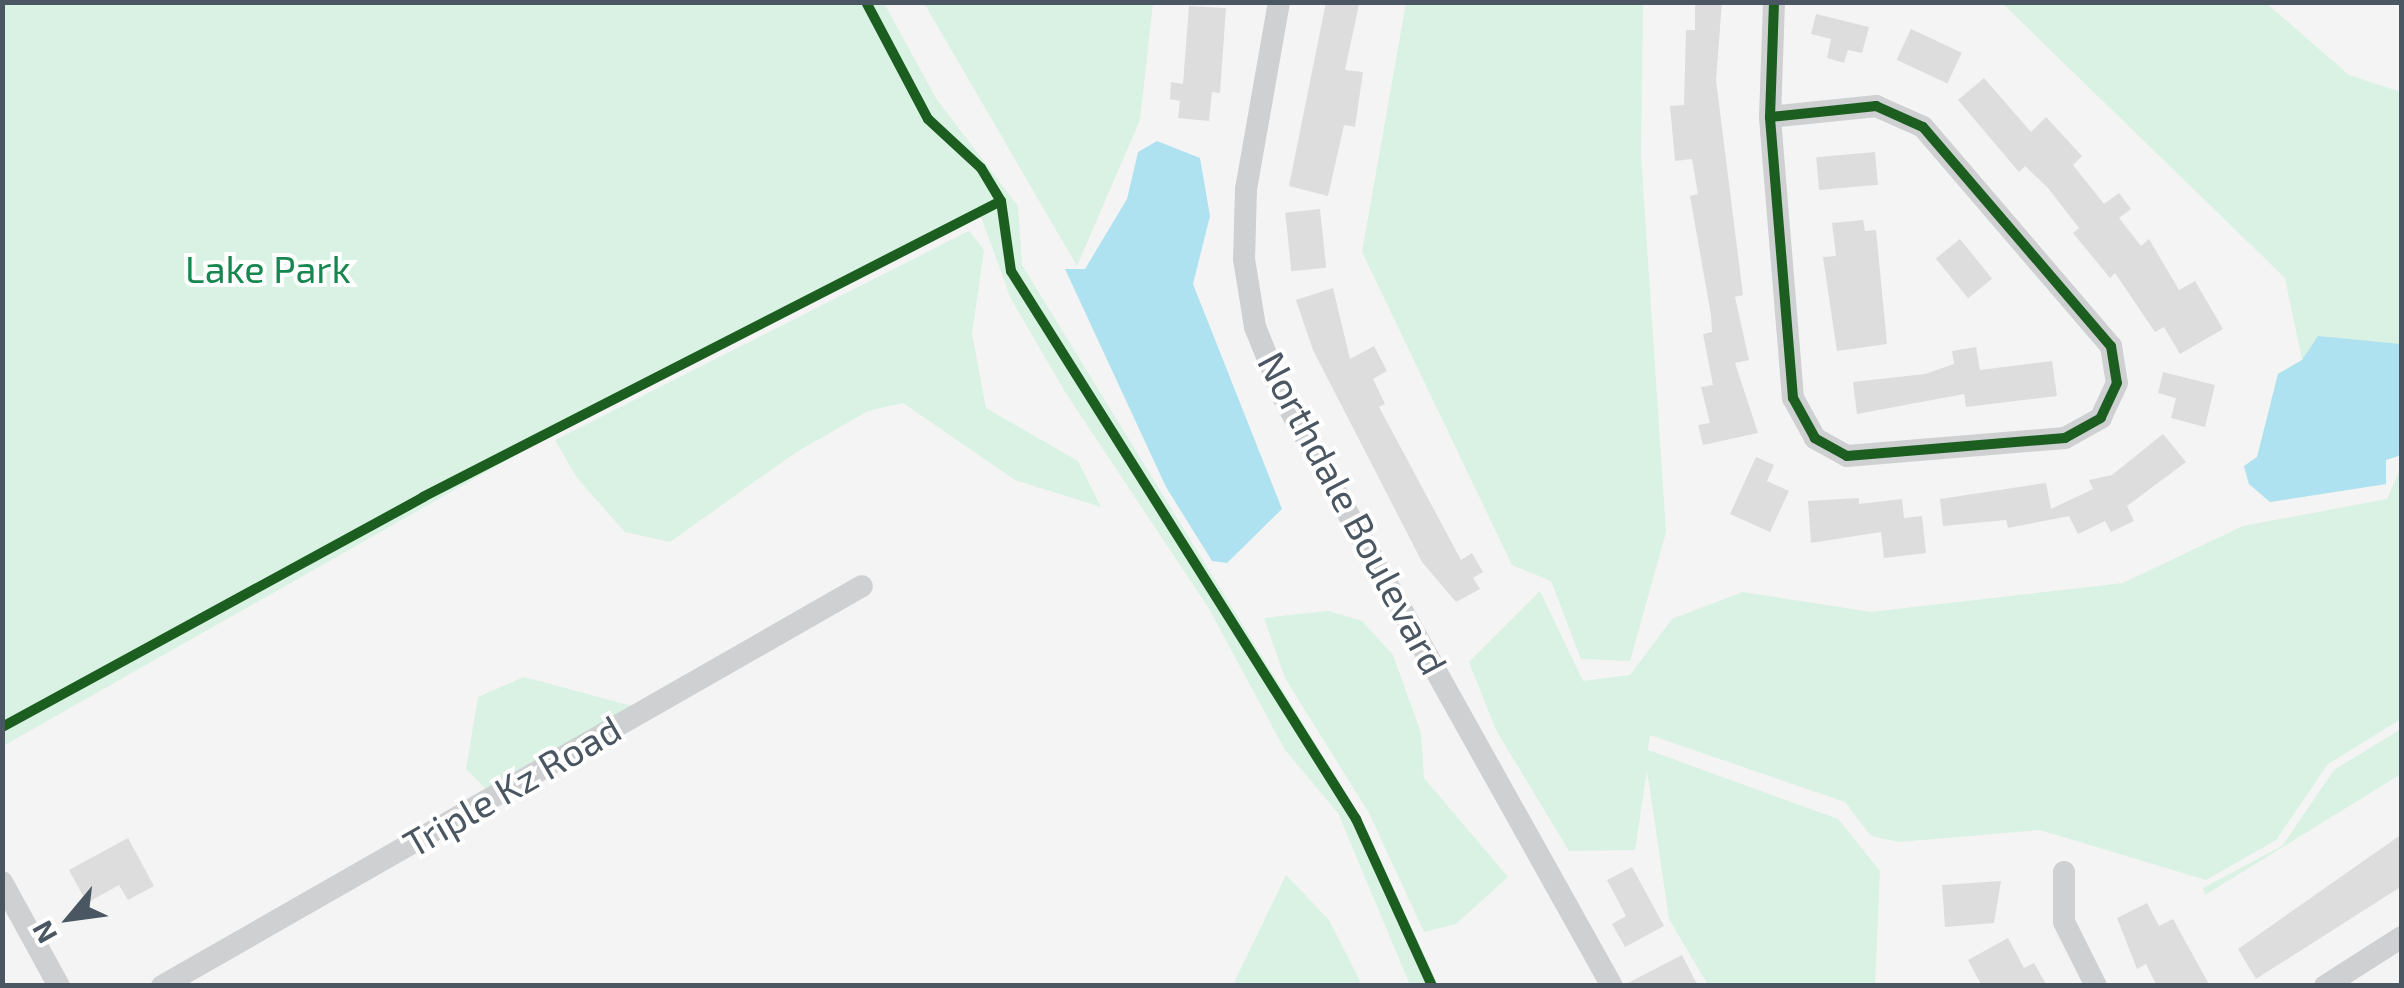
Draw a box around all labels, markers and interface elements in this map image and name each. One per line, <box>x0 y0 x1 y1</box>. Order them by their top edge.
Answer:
park label: Lake Park <box>185 246 351 292</box>
street label: Northdale Boulevard <box>1249 344 1457 682</box>
street label: Triple Kz Road <box>395 705 629 867</box>
north arrow <box>20 868 120 968</box>
text: N <box>24 915 64 950</box>

